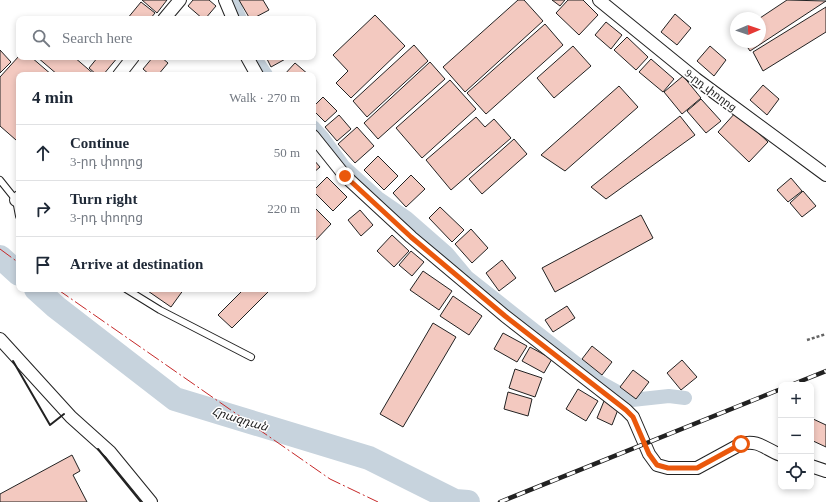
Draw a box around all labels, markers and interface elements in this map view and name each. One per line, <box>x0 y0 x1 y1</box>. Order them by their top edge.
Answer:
north arrow <box>730 12 766 48</box>
search box <box>16 16 316 60</box>
icon: search <box>30 27 52 49</box>
text: Search here <box>62 30 132 46</box>
street label: 9-րդ փողոց <box>682 67 739 114</box>
text: 4 min <box>32 88 73 107</box>
text: Walk · 270 m <box>229 90 300 105</box>
text: Continue <box>70 135 129 151</box>
icon: ahead <box>32 142 54 164</box>
text: 50 m <box>274 145 300 160</box>
text: 3-րդ փողոց <box>70 154 143 169</box>
route end <box>336 167 354 185</box>
text: Turn right <box>70 191 137 207</box>
icon: right <box>32 198 54 220</box>
text: 220 m <box>267 201 300 216</box>
text: 3-րդ փողոց <box>70 210 143 225</box>
icon: arrive <box>32 254 54 276</box>
text: Arrive at destination <box>70 256 203 272</box>
map controls <box>778 382 814 490</box>
button: + <box>778 382 814 418</box>
water label: Հրազդան <box>210 404 270 434</box>
button: − <box>778 418 814 454</box>
route start <box>732 435 750 453</box>
button: locate <box>778 454 814 490</box>

